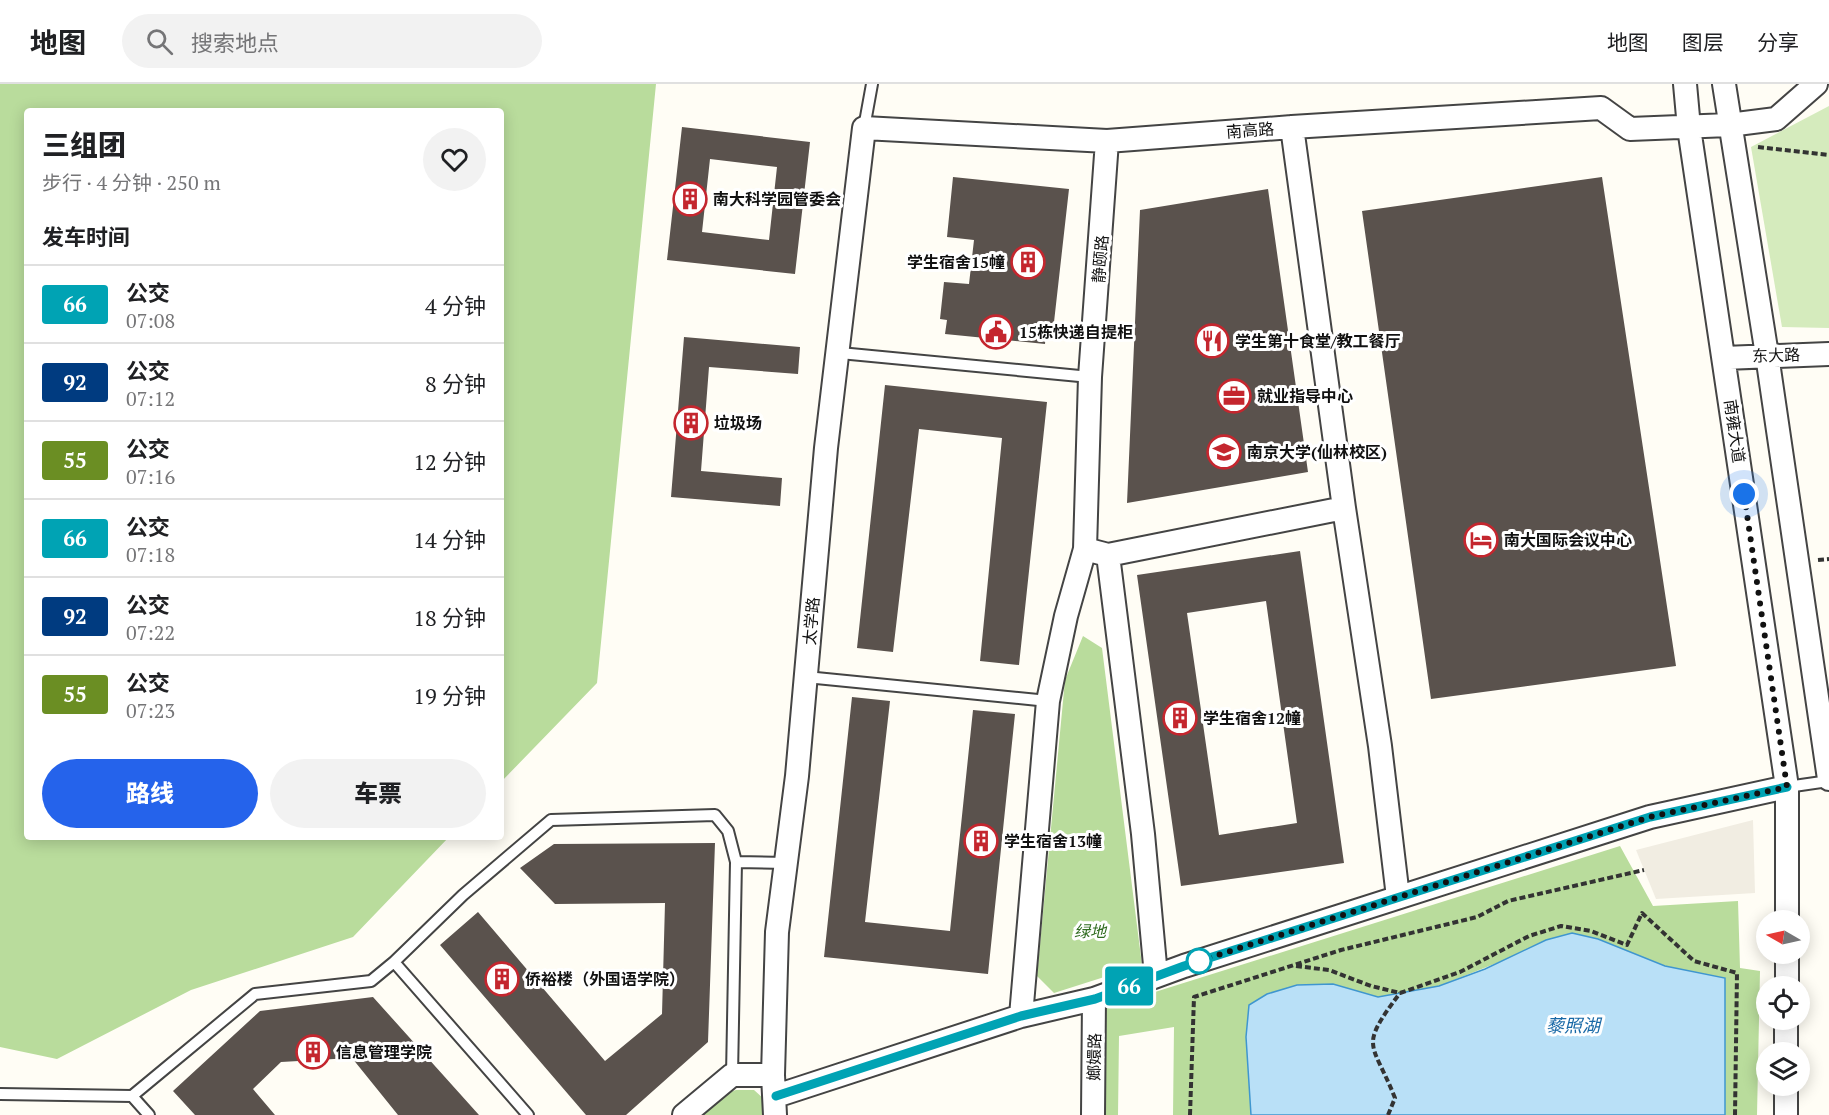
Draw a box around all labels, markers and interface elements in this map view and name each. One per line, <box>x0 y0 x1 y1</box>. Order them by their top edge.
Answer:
search box <box>122 14 542 68</box>
text: 地图 <box>30 24 86 61</box>
icon: search <box>143 25 176 58</box>
text: 搜索地点 <box>191 28 279 57</box>
text: 地图 <box>1607 28 1649 56</box>
text: 图层 <box>1682 28 1724 56</box>
text: 分享 <box>1757 28 1799 56</box>
street label: 南高路 <box>1225 117 1275 143</box>
text: 三组团 <box>42 126 126 163</box>
button: heart <box>423 128 486 191</box>
text: 步行 · 4 分钟 · 250 m <box>42 169 221 196</box>
building icon: 南大科学园管委会 <box>672 181 708 217</box>
place label: 南大科学园管委会 <box>713 188 841 210</box>
text: 发车时间 <box>42 222 130 251</box>
street label: 静颐路 <box>1087 234 1113 284</box>
building icon: 学生宿舍15幢 <box>1010 244 1046 280</box>
place label: 学生宿舍15幢 <box>907 251 1005 273</box>
text: 公交 <box>126 278 170 307</box>
text: 66 <box>63 290 87 318</box>
text: 4 分钟 <box>425 291 486 320</box>
text: 07:08 <box>126 307 175 334</box>
public building icon: 15栋快递自提柜 <box>978 314 1014 350</box>
place label: 15栋快递自提柜 <box>1019 321 1133 343</box>
restaurant icon: 学生第十食堂/教工餐厅 <box>1194 323 1230 359</box>
place label: 学生第十食堂/教工餐厅 <box>1235 330 1401 352</box>
street label: 东大路 <box>1752 343 1800 367</box>
text: 公交 <box>126 356 170 385</box>
text: 92 <box>63 368 87 396</box>
text: 8 分钟 <box>425 369 486 398</box>
office icon: 就业指导中心 <box>1216 378 1252 414</box>
text: 07:12 <box>126 385 175 412</box>
place label: 就业指导中心 <box>1257 385 1353 407</box>
street label: 南雍大道 <box>1720 398 1750 464</box>
building icon: 垃圾场 <box>673 405 709 441</box>
place label: 垃圾场 <box>714 412 762 434</box>
text: 公交 <box>126 434 170 463</box>
school or university icon: 南京大学(仙林校区) <box>1206 434 1242 470</box>
place label: 南京大学(仙林校区) <box>1247 441 1387 463</box>
text: 55 <box>63 446 87 474</box>
text: 12 分钟 <box>413 447 486 476</box>
text: 07:16 <box>126 463 175 490</box>
your location <box>1729 479 1759 509</box>
text: 公交 <box>126 512 170 541</box>
hotel icon: 南大国际会议中心 <box>1463 522 1499 558</box>
text: 66 <box>63 524 87 552</box>
text: 14 分钟 <box>413 525 486 554</box>
place label: 南大国际会议中心 <box>1504 529 1632 551</box>
text: 07:18 <box>126 541 175 568</box>
text: 公交 <box>126 590 170 619</box>
street label: 太学路 <box>798 596 824 646</box>
text: 92 <box>63 602 87 630</box>
text: 18 分钟 <box>413 603 486 632</box>
text: 07:22 <box>126 619 175 646</box>
text: 公交 <box>126 668 170 697</box>
text: 55 <box>63 680 87 708</box>
text: 19 分钟 <box>413 681 486 710</box>
text: 07:23 <box>126 697 175 724</box>
building icon: 学生宿舍12幢 <box>1162 700 1198 736</box>
place label: 学生宿舍12幢 <box>1203 707 1301 729</box>
button: 路线 <box>42 759 258 828</box>
button: 车票 <box>270 759 486 828</box>
building icon: 学生宿舍13幢 <box>963 823 999 859</box>
place label: 学生宿舍13幢 <box>1004 830 1102 852</box>
north arrow <box>1756 910 1810 964</box>
map controls <box>1756 910 1810 1096</box>
park label: 绿地 <box>1074 920 1108 942</box>
unlabelled marker <box>1186 948 1212 974</box>
building icon: 侨裕楼（外国语学院） <box>484 961 520 997</box>
line badge: 66 <box>1102 966 1156 1006</box>
place label: 侨裕楼（外国语学院） <box>525 968 685 990</box>
text: 66 <box>1117 972 1141 1000</box>
button: locate <box>1756 976 1810 1030</box>
water label: 藜照湖 <box>1546 1013 1603 1037</box>
street label: 嫏嬛路 <box>1083 1033 1105 1081</box>
building icon: 信息管理学院 <box>295 1034 331 1070</box>
place label: 信息管理学院 <box>336 1041 432 1063</box>
button: layers <box>1756 1042 1810 1096</box>

